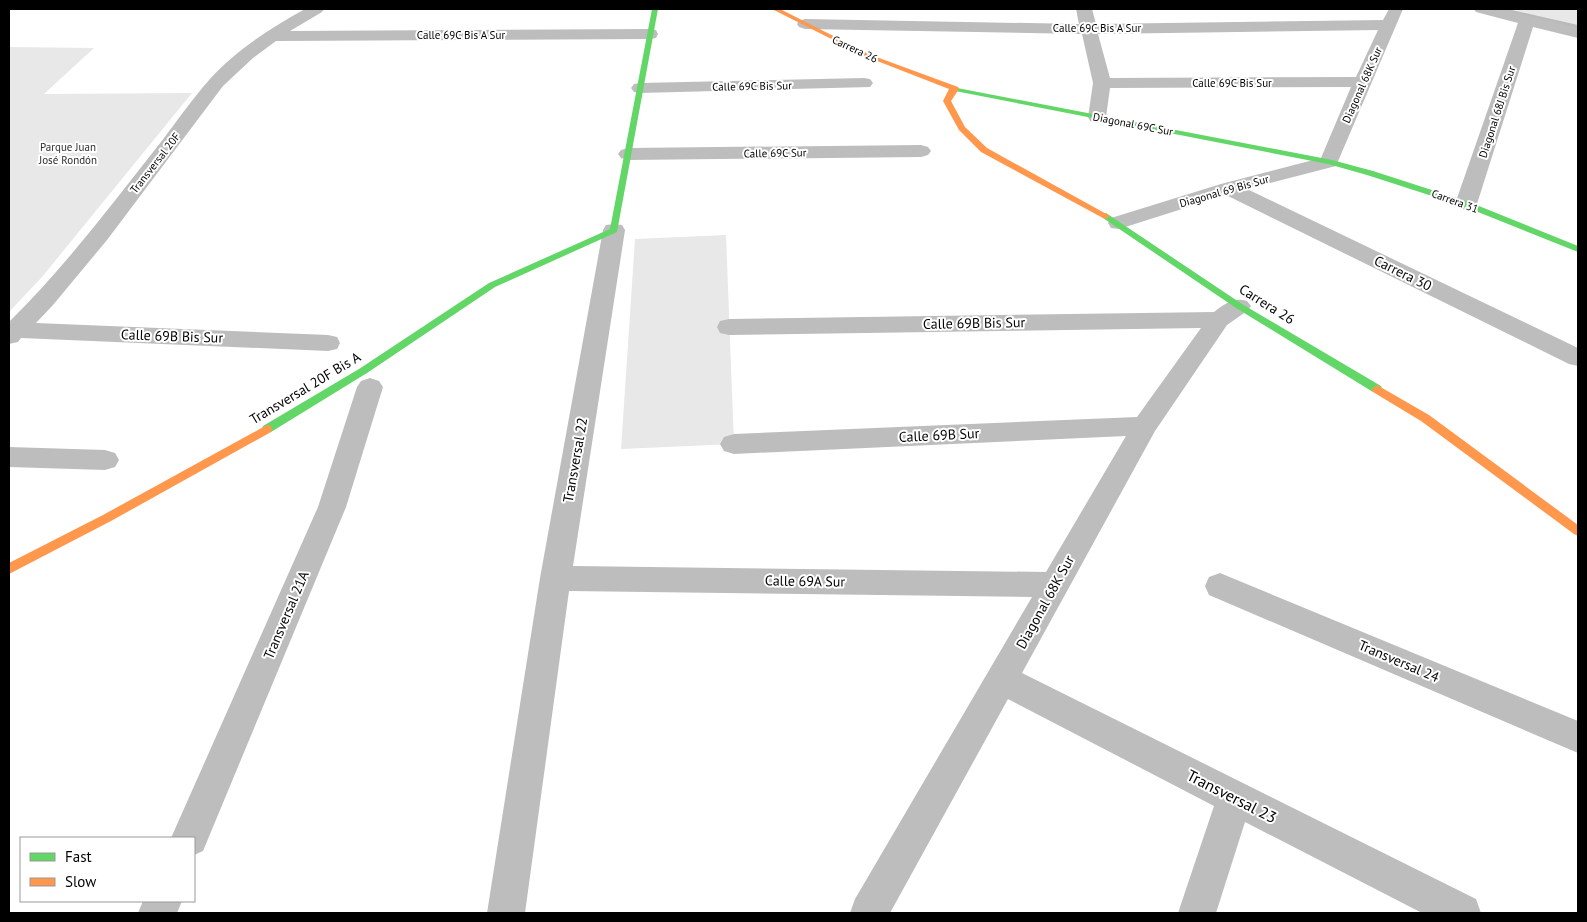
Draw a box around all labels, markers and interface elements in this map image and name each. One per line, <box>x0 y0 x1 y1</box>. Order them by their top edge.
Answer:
street label: Calle 69C Bis A Sur <box>1053 21 1141 35</box>
street label: Calle 69C Bis A Sur <box>417 28 505 42</box>
street label: Carrera 26 <box>830 32 880 66</box>
street label: Diagonal 68K Sur <box>1339 45 1385 125</box>
street label: Diagonal 68J Bis Sur <box>1476 64 1519 160</box>
street label: Calle 69C Bis Sur <box>1192 76 1272 90</box>
street label: Calle 69C Bis Sur <box>712 78 792 94</box>
street label: Diagonal 69C Sur <box>1092 109 1174 139</box>
street label: Transversal 20F <box>127 130 183 196</box>
park label: Parque Juan José Rondón <box>38 140 97 167</box>
street label: Calle 69C Sur <box>743 145 807 161</box>
street label: Diagonal 69 Bis Sur <box>1178 171 1271 210</box>
street label: Carrera 31 <box>1430 186 1480 216</box>
street label: Carrera 30 <box>1371 251 1435 295</box>
street label: Carrera 26 <box>1236 280 1298 328</box>
street label: Calle 69B Bis Sur <box>923 313 1025 333</box>
street label: Calle 69B Bis Sur <box>121 325 224 347</box>
street label: Transversal 20F Bis A <box>246 347 364 428</box>
street label: Transversal 22 <box>559 416 591 504</box>
street label: Calle 69B Sur <box>898 424 980 446</box>
street label: Diagonal 68K Sur <box>1012 552 1078 652</box>
street label: Transversal 21A <box>259 567 313 662</box>
street label: Calle 69A Sur <box>765 571 845 591</box>
street label: Transversal 24 <box>1356 636 1442 686</box>
street label: Transversal 23 <box>1184 765 1280 827</box>
legend <box>20 837 195 902</box>
text: Fast <box>65 847 92 866</box>
text: Slow <box>65 872 96 891</box>

